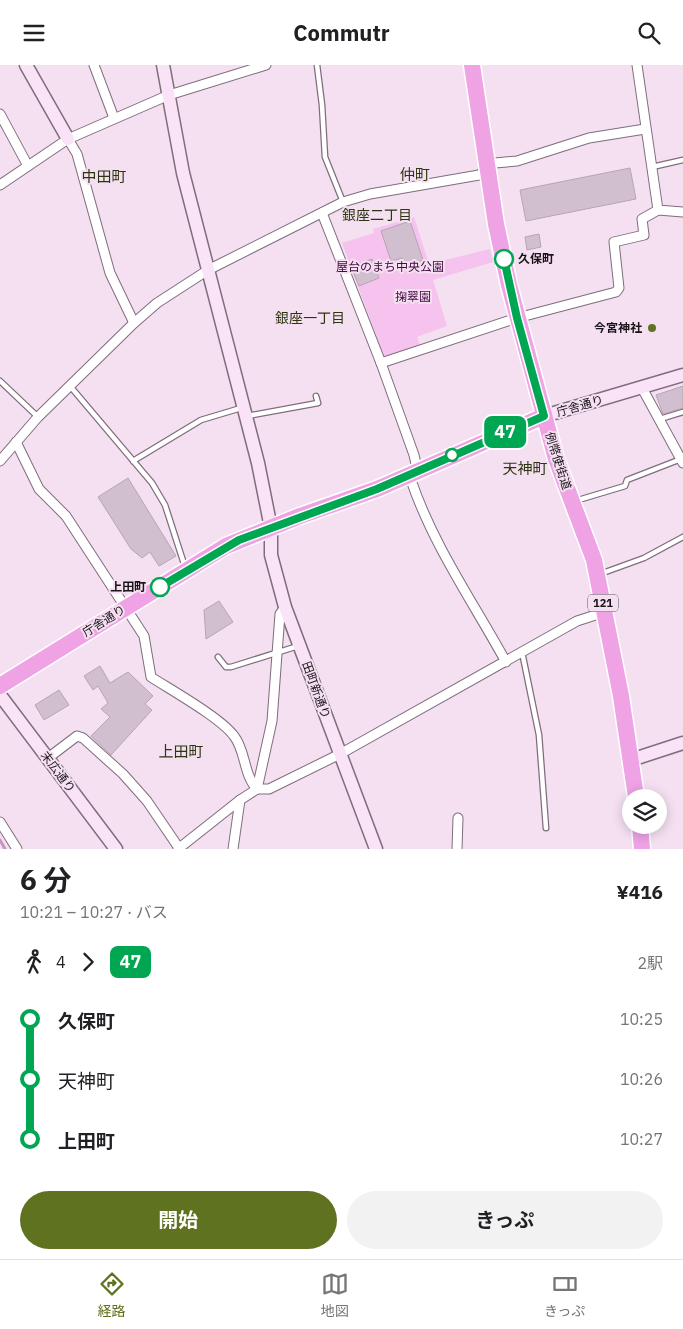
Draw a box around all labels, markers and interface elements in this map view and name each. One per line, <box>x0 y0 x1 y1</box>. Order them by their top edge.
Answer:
text: Commutr <box>293 18 390 47</box>
icon: menu <box>20 19 48 47</box>
icon: search <box>635 19 663 47</box>
district label: 仲町 <box>400 165 430 184</box>
district label: 中田町 <box>81 167 127 186</box>
district label: 銀座二丁目 <box>342 206 412 224</box>
marker: 久保町 <box>494 249 514 269</box>
place label: 久保町 <box>518 251 554 266</box>
park label: 屋台のまち中央公園 <box>336 259 444 274</box>
park label: 掬翠園 <box>395 289 431 304</box>
district label: 銀座一丁目 <box>275 309 345 327</box>
place label: 今宮神社 <box>594 320 642 335</box>
marker: 今宮神社 <box>646 322 658 334</box>
street label: 庁舎通り <box>555 392 605 419</box>
line badge: 47 <box>482 416 528 448</box>
text: 47 <box>494 420 516 443</box>
street label: 例幣使街道 <box>542 430 575 492</box>
unlabelled marker <box>445 448 459 462</box>
district label: 天神町 <box>502 459 548 478</box>
marker: 上田町 <box>150 577 170 597</box>
place label: 上田町 <box>110 579 146 594</box>
road number: 121 <box>588 595 618 611</box>
street label: 庁舎通り <box>79 601 128 640</box>
street label: 田町新通り <box>299 659 334 721</box>
district label: 上田町 <box>158 742 204 761</box>
street label: 末広通り <box>38 748 79 795</box>
map controls <box>622 789 667 834</box>
button: layers <box>622 789 667 834</box>
text: 6 分 <box>20 861 71 898</box>
text: ¥416 <box>616 880 663 904</box>
text: 10:21 – 10:27 · バス <box>20 902 168 922</box>
icon: walk <box>20 948 48 976</box>
icon: forward <box>74 948 102 976</box>
text: 47 <box>120 950 141 973</box>
text: 4 <box>56 952 66 972</box>
text: 2駅 <box>637 953 663 973</box>
text: 久保町 <box>58 1009 115 1033</box>
text: 10:25 <box>620 1009 663 1029</box>
text: 天神町 <box>58 1069 115 1093</box>
text: 10:26 <box>620 1069 663 1089</box>
text: 上田町 <box>58 1129 115 1153</box>
text: 10:27 <box>620 1129 663 1149</box>
button: 開始 <box>20 1191 337 1249</box>
button: きっぷ <box>347 1191 663 1249</box>
tab: 経路 <box>98 1270 126 1320</box>
tab: 地図 <box>321 1270 349 1320</box>
tab: きっぷ <box>544 1270 585 1320</box>

